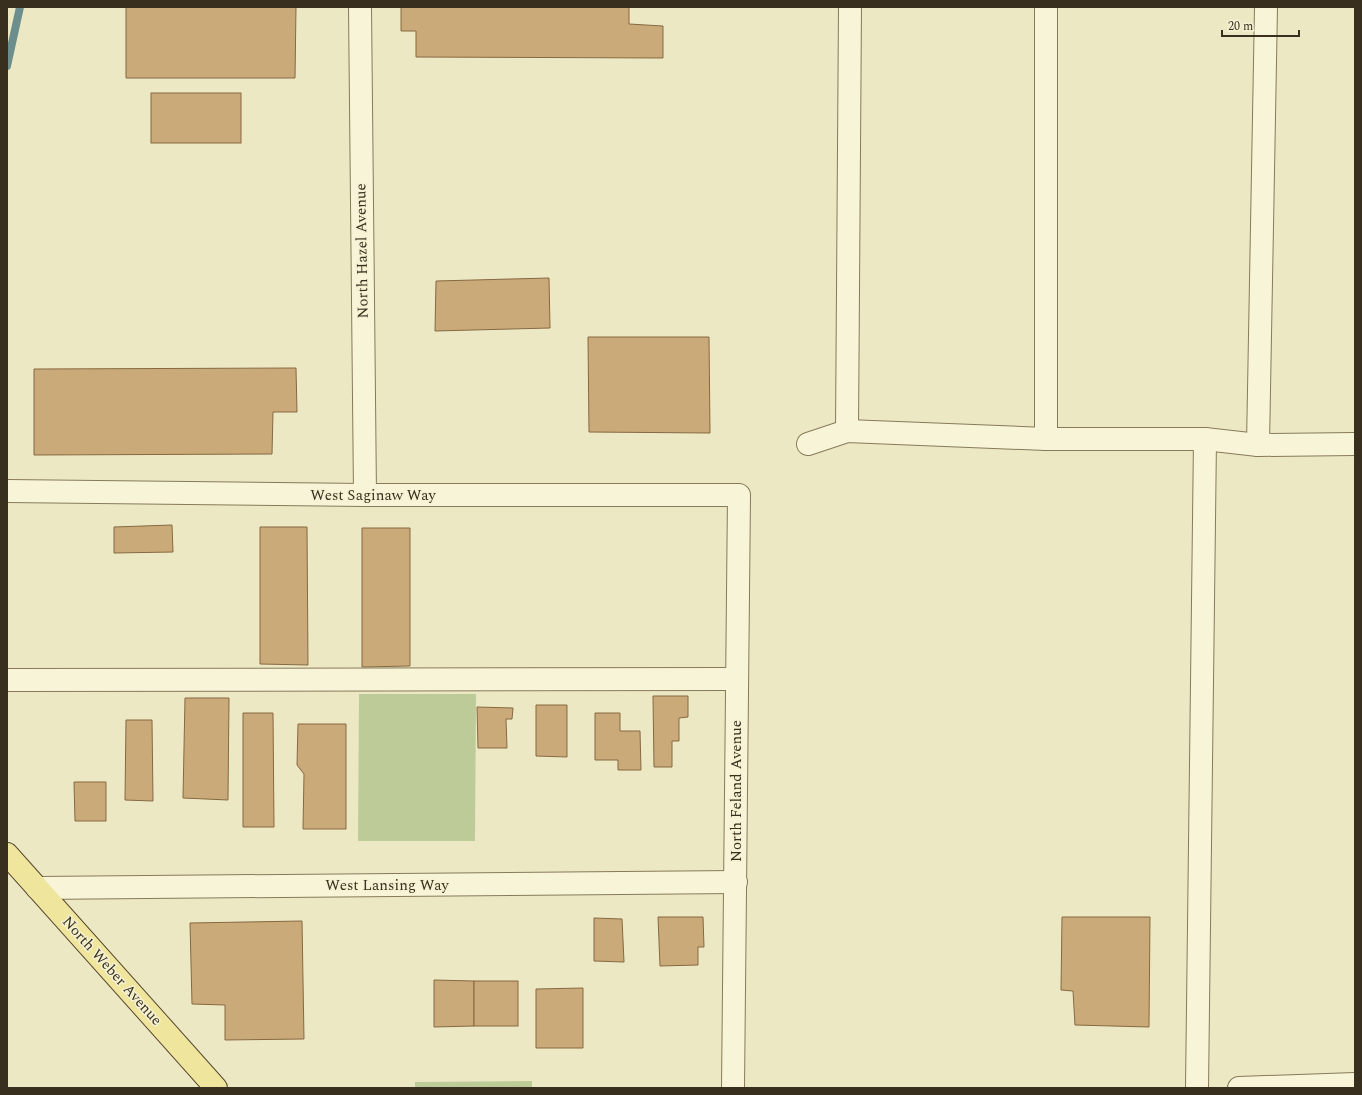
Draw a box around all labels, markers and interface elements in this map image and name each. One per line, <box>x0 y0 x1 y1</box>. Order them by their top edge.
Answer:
scale bar <box>1222 12 1299 38</box>
text: 20 m <box>1228 17 1253 36</box>
street label: North Hazel Avenue <box>349 183 375 319</box>
street label: West Saginaw Way <box>310 484 436 507</box>
street label: North Feland Avenue <box>725 720 748 862</box>
street label: West Lansing Way <box>325 874 449 897</box>
street label: North Weber Avenue <box>56 911 168 1031</box>

